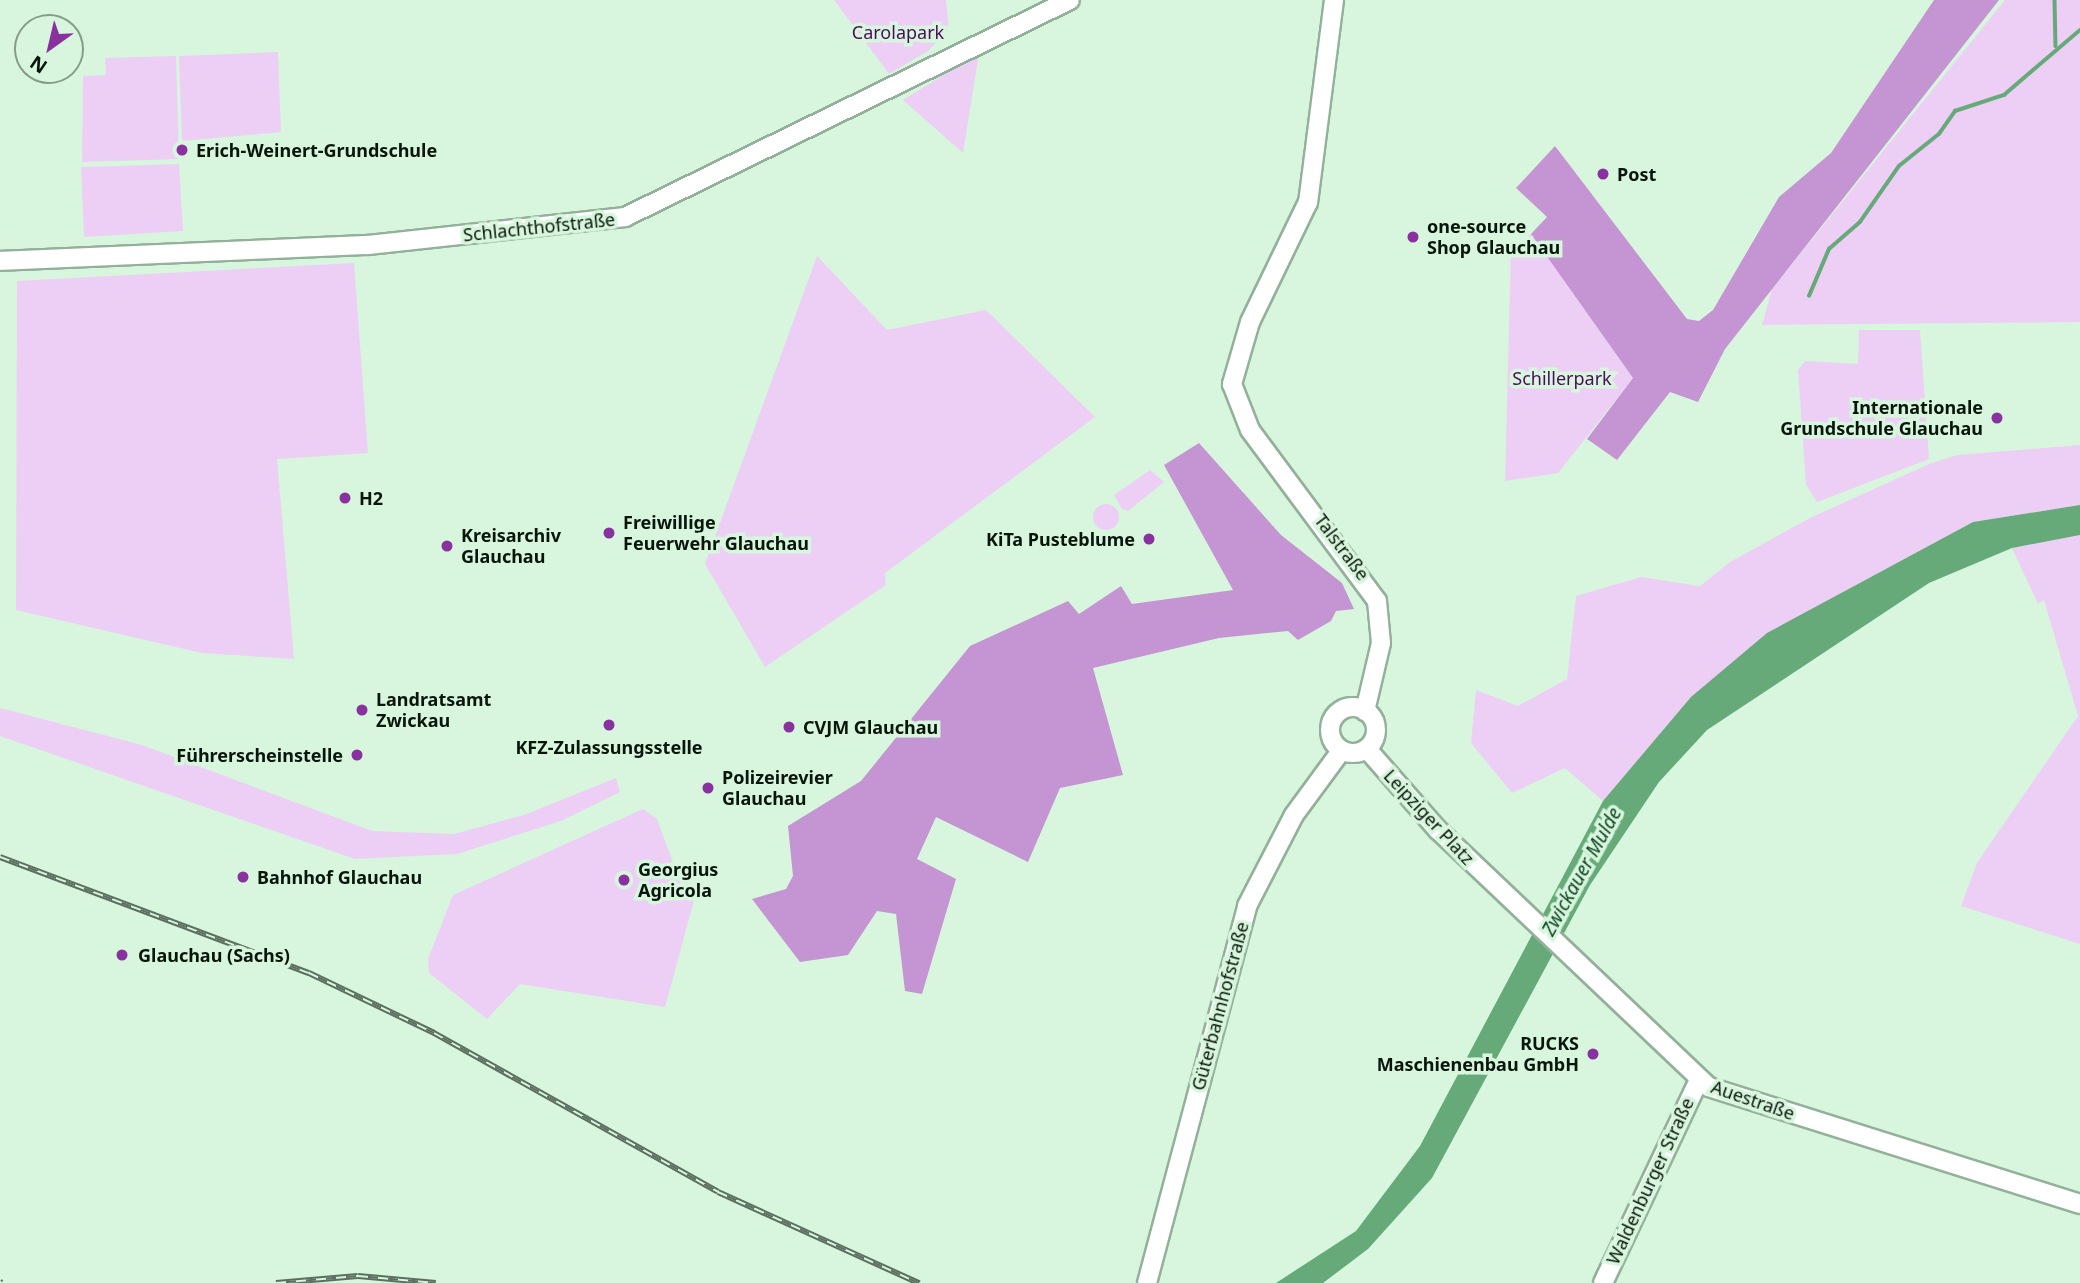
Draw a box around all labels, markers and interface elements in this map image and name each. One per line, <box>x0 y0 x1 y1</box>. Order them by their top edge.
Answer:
north arrow <box>14 14 84 84</box>
park label: Carolapark <box>852 21 944 43</box>
text: N <box>25 50 52 80</box>
place label: Erich-Weinert-Grundschule <box>196 139 437 161</box>
marker: Erich-Weinert-Grundschule <box>174 142 190 158</box>
place label: Post <box>1617 163 1656 185</box>
marker: Post <box>1595 166 1611 182</box>
street label: Schlachthofstraße <box>462 208 616 246</box>
place label: one-source Shop Glauchau <box>1427 216 1560 258</box>
marker: one-source Shop Glauchau <box>1405 229 1421 245</box>
park label: Schillerpark <box>1512 367 1612 389</box>
place label: Internationale Grundschule Glauchau <box>1780 397 1983 440</box>
marker: Internationale Grundschule Glauchau <box>1989 410 2005 426</box>
place label: H2 <box>359 487 383 509</box>
marker: H2 <box>337 490 353 506</box>
street label: Talstraße <box>1310 510 1374 584</box>
place label: Freiwillige Feuerwehr Glauchau <box>623 512 809 554</box>
place label: Kreisarchiv Glauchau <box>461 525 561 568</box>
marker: Freiwillige Feuerwehr Glauchau <box>601 525 617 541</box>
place label: KiTa Pusteblume <box>986 528 1135 550</box>
marker: KiTa Pusteblume <box>1141 531 1157 547</box>
marker: Kreisarchiv Glauchau <box>439 538 455 554</box>
place label: Landratsamt Zwickau <box>376 689 491 732</box>
marker: Landratsamt Zwickau <box>354 702 370 718</box>
place label: CVJM Glauchau <box>803 716 938 738</box>
marker: KFZ-Zulassungsstelle <box>601 717 617 733</box>
marker: CVJM Glauchau <box>781 719 797 735</box>
place label: KFZ-Zulassungsstelle <box>515 736 703 758</box>
place label: Führerscheinstelle <box>176 744 343 766</box>
marker: Führerscheinstelle <box>349 747 365 763</box>
street label: Leipziger Platz <box>1379 765 1479 869</box>
place label: Polizeirevier Glauchau <box>722 767 833 810</box>
marker: Polizeirevier Glauchau <box>700 780 716 796</box>
water label: Zwickauer Mulde <box>1537 804 1627 940</box>
place label: Georgius Agricola <box>638 859 718 902</box>
place label: Bahnhof Glauchau <box>257 866 422 888</box>
marker: Bahnhof Glauchau <box>235 869 251 885</box>
marker: Georgius Agricola <box>616 872 632 888</box>
street label: Güterbahnhofstraße <box>1187 919 1253 1093</box>
place label: Glauchau (Sachs) <box>138 944 290 966</box>
marker: Glauchau (Sachs) <box>112 945 132 965</box>
place label: RUCKS Maschienenbau GmbH <box>1377 1033 1579 1076</box>
marker: RUCKS Maschienenbau GmbH <box>1585 1046 1601 1062</box>
street label: Auestraße <box>1709 1076 1797 1124</box>
street label: Waldenburger Straße <box>1602 1094 1698 1268</box>

